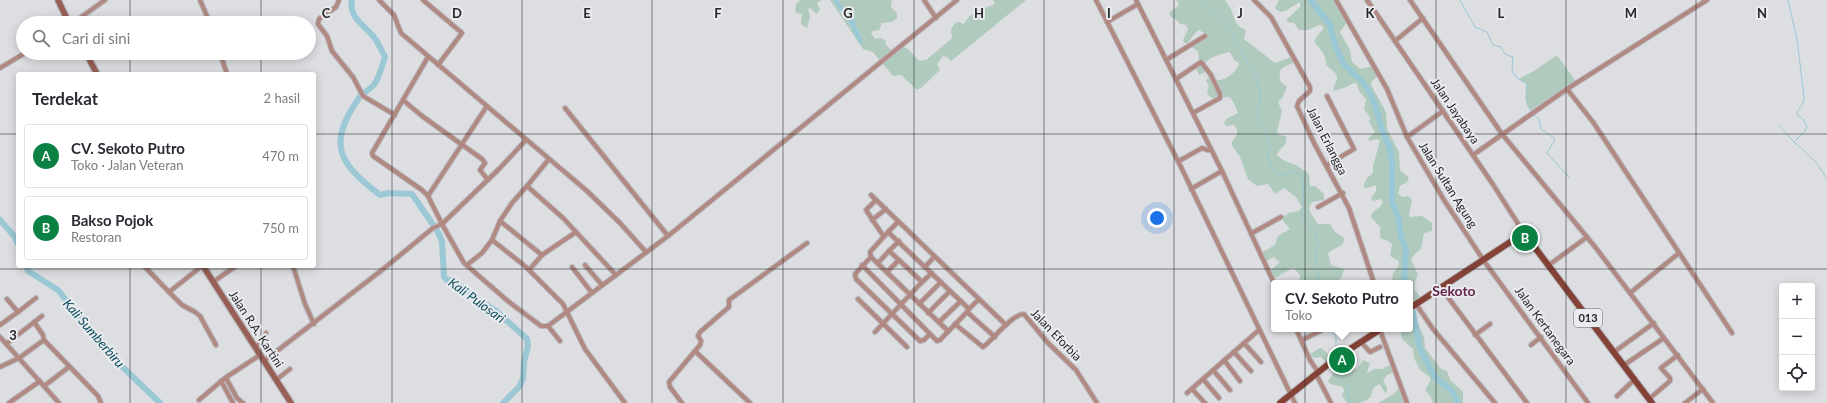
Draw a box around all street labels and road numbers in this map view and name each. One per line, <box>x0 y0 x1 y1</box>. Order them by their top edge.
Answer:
street label: Jalan Jayabaya <box>1428 75 1483 147</box>
street label: Jalan Erlangga <box>1304 104 1351 177</box>
street label: Jalan Sultan Agung <box>1416 139 1481 231</box>
street label: Jalan Kertanegara <box>1512 284 1579 368</box>
street label: Jalan R.A. Kartini <box>226 287 287 370</box>
street label: Jalan Eforbia <box>1028 305 1085 364</box>
road number: 013 <box>1574 309 1602 327</box>

